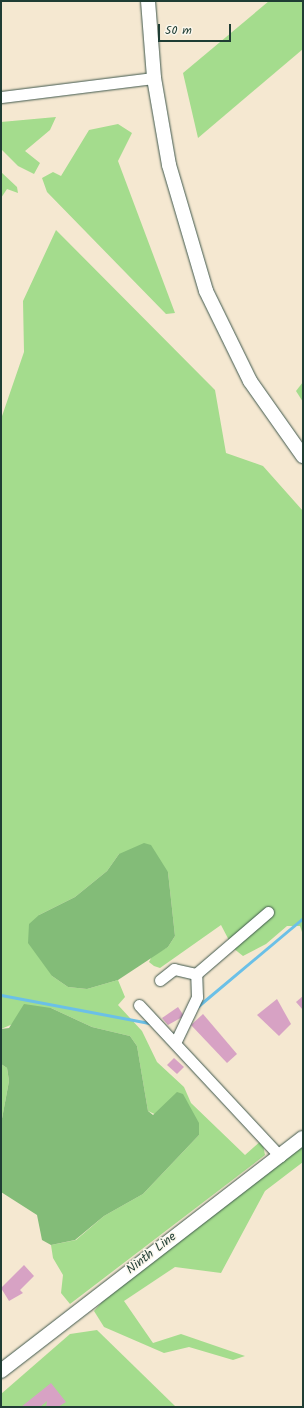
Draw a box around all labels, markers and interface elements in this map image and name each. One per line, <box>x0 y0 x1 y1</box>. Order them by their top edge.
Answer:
scale bar <box>160 16 233 42</box>
text: 50 m <box>165 21 192 40</box>
street label: Ninth Line <box>124 1230 180 1278</box>

